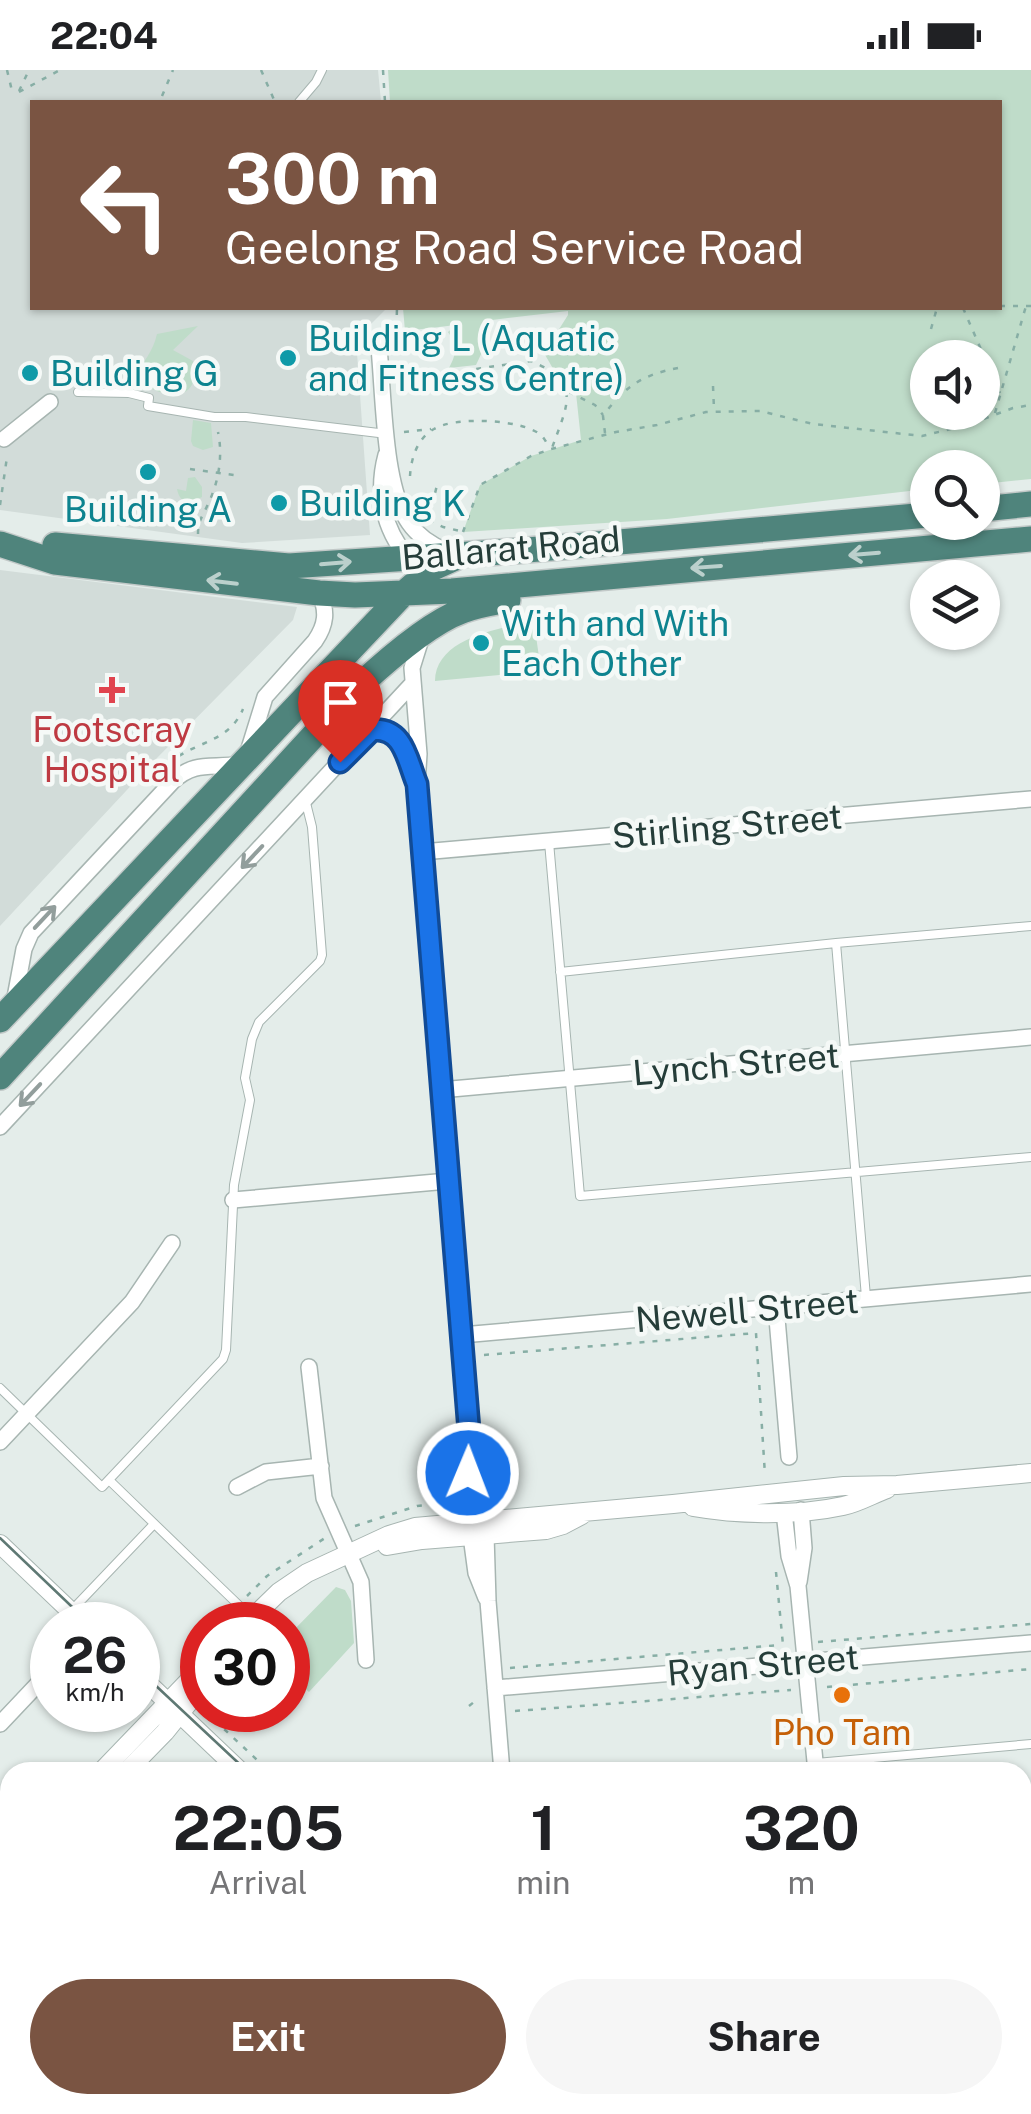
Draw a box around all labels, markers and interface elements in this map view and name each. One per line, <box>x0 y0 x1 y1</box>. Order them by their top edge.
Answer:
text: 22:04 <box>50 13 158 58</box>
text: 300 m <box>225 137 440 220</box>
icon: left <box>60 140 190 270</box>
text: Geelong Road Service Road <box>225 221 804 274</box>
place label: Building L (Aquatic and Fitness Centre) <box>308 318 624 399</box>
map controls <box>910 340 1000 650</box>
button: sound <box>910 340 1000 430</box>
marker: Building L (Aquatic and Fitness Centre) <box>277 347 299 369</box>
place label: Building G <box>50 353 219 394</box>
marker: Building G <box>19 362 41 384</box>
button: search <box>910 450 1000 540</box>
marker: Building A <box>137 461 159 483</box>
place label: Building K <box>299 483 466 524</box>
place label: Building A <box>64 489 232 530</box>
marker: Building K <box>268 492 290 514</box>
street label: Ballarat Road <box>400 518 622 578</box>
one-way arrow <box>849 545 881 564</box>
one-way arrow <box>319 553 351 572</box>
one-way arrow <box>690 558 722 577</box>
button: layers <box>910 560 1000 650</box>
one-way arrow <box>207 572 239 591</box>
place label: With and With Each Other <box>501 603 729 684</box>
marker: With and With Each Other <box>470 632 492 654</box>
pin <box>298 660 383 763</box>
icon: arrive <box>313 675 368 730</box>
marker: Footscray Hospital <box>99 677 125 703</box>
place label: Footscray Hospital <box>32 709 192 790</box>
street label: Stirling Street <box>610 796 844 856</box>
one-way arrow <box>240 844 263 869</box>
one-way arrow <box>33 906 57 930</box>
street label: Lynch Street <box>631 1035 841 1093</box>
one-way arrow <box>19 1082 42 1107</box>
street label: Newell Street <box>634 1280 860 1340</box>
position arrow <box>416 1421 520 1525</box>
speed limit sign: 30 <box>180 1602 310 1732</box>
text: 26 <box>63 1625 127 1684</box>
street label: Ryan Street <box>665 1636 861 1694</box>
text: km/h <box>66 1677 124 1707</box>
marker: Pho Tam <box>831 1684 853 1706</box>
place label: Pho Tam <box>773 1712 911 1753</box>
text: 22:05 <box>172 1793 344 1864</box>
text: 1 <box>531 1793 556 1864</box>
text: 320 <box>743 1793 860 1864</box>
text: Arrival <box>209 1864 308 1901</box>
text: min <box>516 1864 571 1901</box>
text: m <box>787 1864 815 1901</box>
button: Exit <box>30 1979 506 2094</box>
button: Share <box>526 1979 1002 2094</box>

